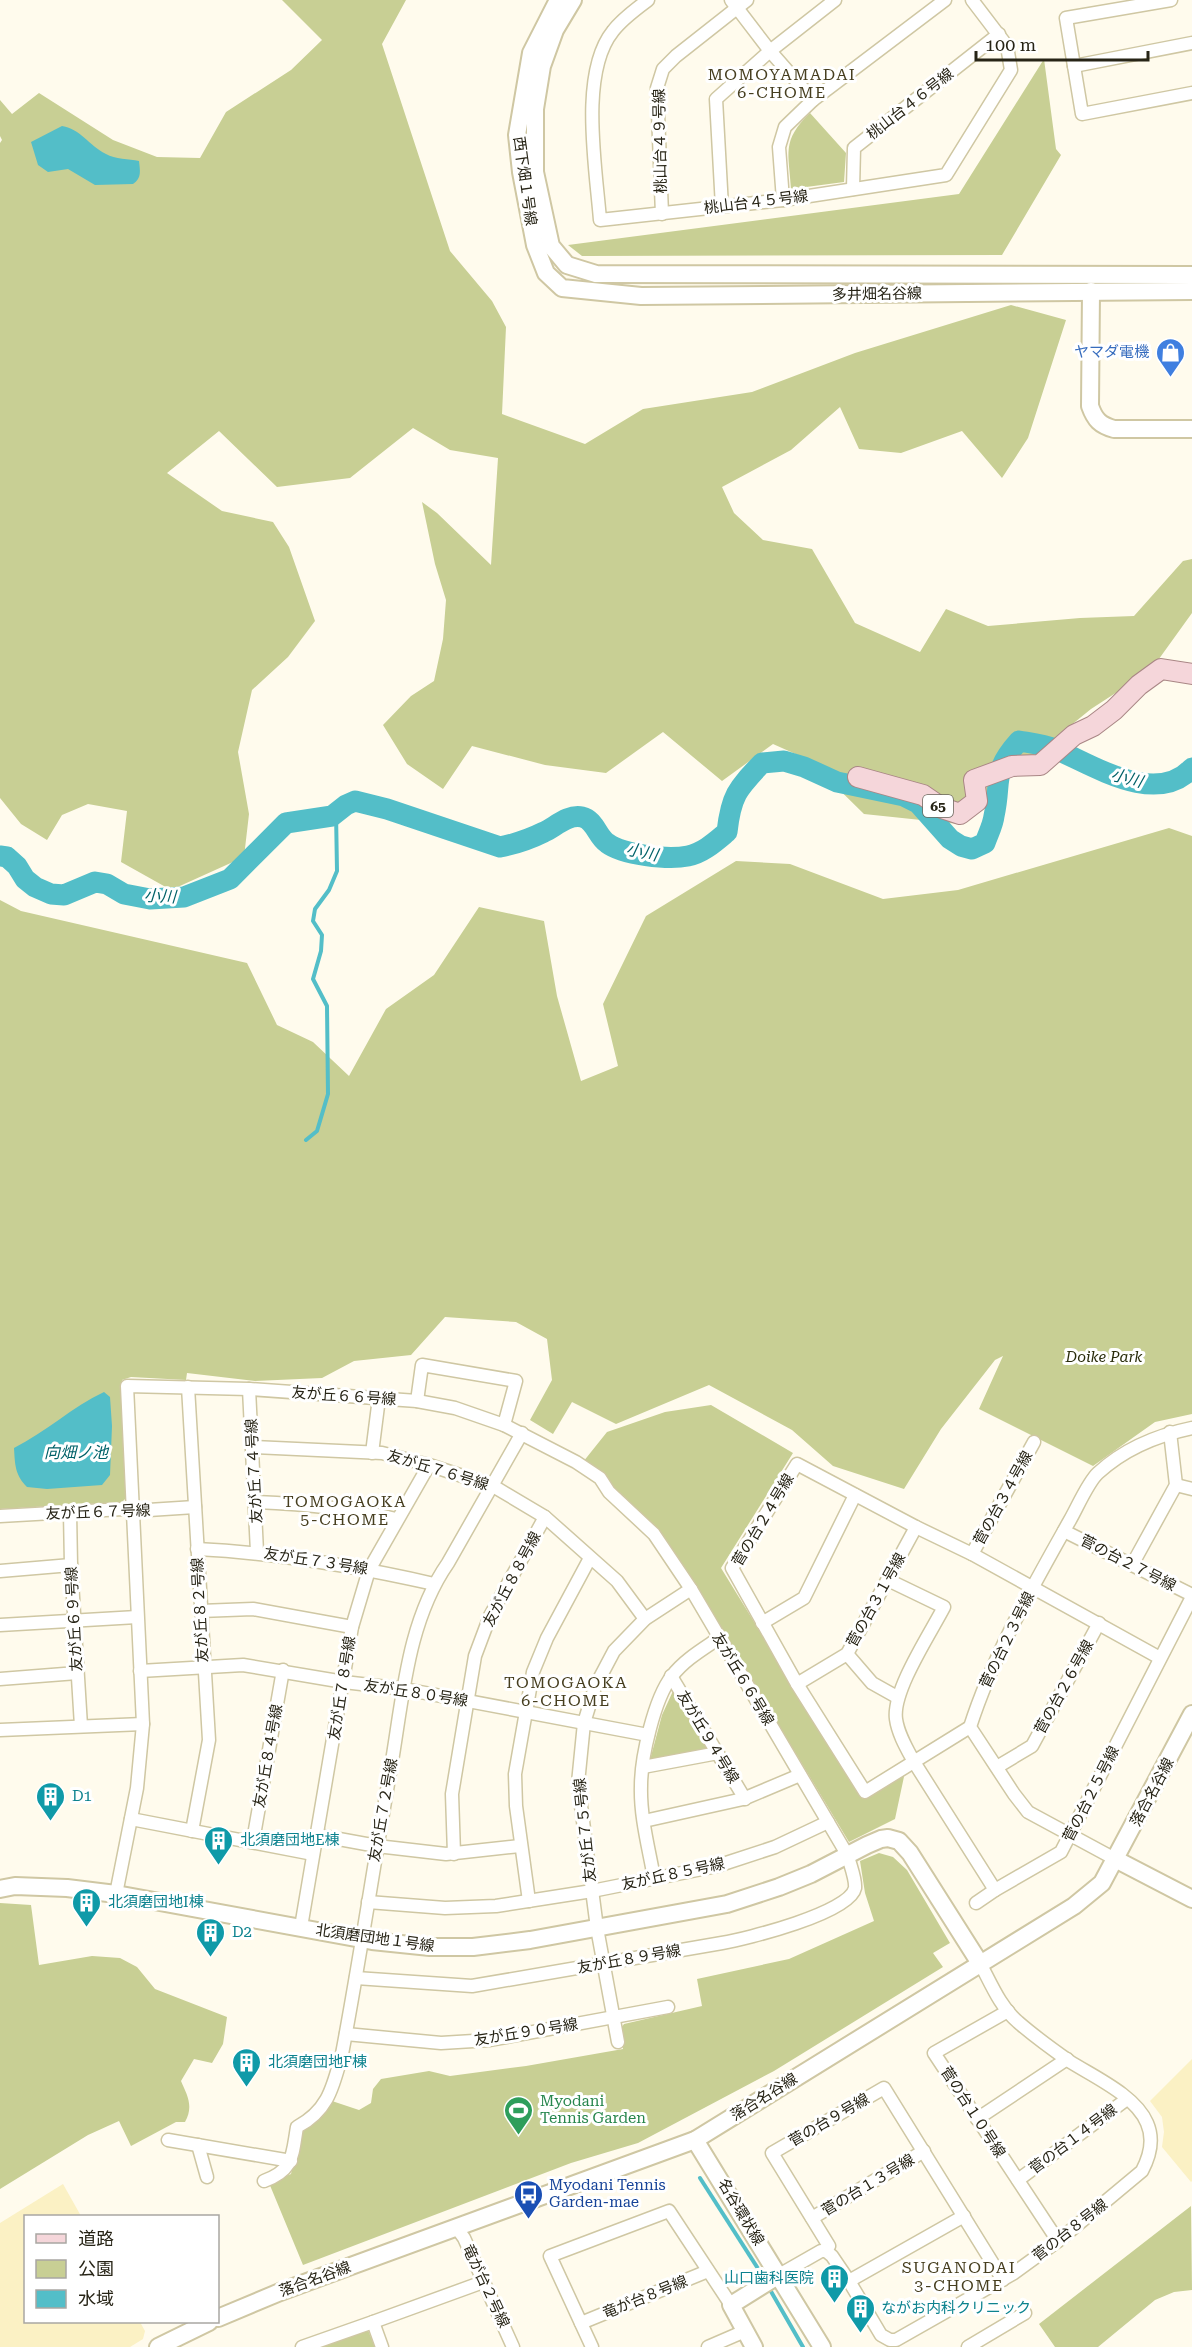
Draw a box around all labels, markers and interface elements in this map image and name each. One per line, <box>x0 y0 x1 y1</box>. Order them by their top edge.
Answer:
scale bar <box>976 24 1148 62</box>
text: 100 m <box>985 34 1036 55</box>
district label: MOMOYAMADAI 6-CHOME <box>708 65 856 102</box>
street label: 桃山台４６号線 <box>863 65 957 143</box>
street label: 桃山台４９号線 <box>650 88 670 194</box>
street label: 西下畑１号線 <box>510 135 540 227</box>
street label: 桃山台４５号線 <box>703 187 809 217</box>
street label: 多井畑名谷線 <box>832 284 922 304</box>
shop icon: ヤマダ電機 <box>1154 336 1186 378</box>
place label: ヤマダ電機 <box>1074 343 1149 361</box>
water label: 小川 <box>1109 765 1147 792</box>
road number: 65 <box>923 795 953 817</box>
water label: 小川 <box>624 840 661 865</box>
water label: 小川 <box>144 886 178 906</box>
park label: Doike Park <box>1064 1348 1143 1366</box>
street label: 友が丘６６号線 <box>291 1383 397 1409</box>
street label: 友が丘７４号線 <box>242 1418 266 1524</box>
water label: 向畑ノ池 <box>44 1443 110 1462</box>
street label: 友が丘７６号線 <box>385 1446 491 1494</box>
street label: 菅の台３４号線 <box>970 1448 1036 1548</box>
street label: 菅の台２４号線 <box>728 1470 798 1570</box>
district label: TOMOGAOKA 5-CHOME <box>283 1492 407 1529</box>
street label: 友が丘６７号線 <box>45 1501 151 1523</box>
street label: 友が丘８８号線 <box>479 1528 545 1630</box>
street label: 菅の台２７号線 <box>1077 1531 1179 1595</box>
street label: 友が丘７３号線 <box>263 1544 369 1578</box>
street label: 菅の台３１号線 <box>843 1550 909 1650</box>
street label: 友が丘８２号線 <box>188 1557 212 1663</box>
street label: 友が丘６９号線 <box>62 1566 86 1672</box>
street label: 菅の台２３号線 <box>976 1589 1038 1691</box>
street label: 友が丘６６号線 <box>708 1629 778 1729</box>
street label: 友が丘７８号線 <box>325 1635 359 1741</box>
street label: 菅の台２６号線 <box>1031 1637 1097 1737</box>
district label: TOMOGAOKA 6-CHOME <box>504 1673 628 1710</box>
street label: 友が丘８０号線 <box>363 1676 469 1710</box>
street label: 友が丘９４号線 <box>673 1687 743 1787</box>
street label: 友が丘８４号線 <box>250 1703 286 1809</box>
street label: 菅の台２５号線 <box>1059 1743 1123 1845</box>
street label: 落合名谷線 <box>1126 1755 1178 1829</box>
street label: 友が丘７２号線 <box>365 1757 401 1863</box>
street label: 友が丘７５号線 <box>571 1777 599 1883</box>
building icon: D1 <box>35 1780 67 1822</box>
place label: D1 <box>72 1787 92 1805</box>
building icon: 北須磨団地E棟 <box>203 1824 235 1866</box>
place label: 北須磨団地E棟 <box>240 1831 340 1849</box>
street label: 友が丘８５号線 <box>620 1854 726 1894</box>
building icon: 北須磨団地I棟 <box>71 1886 103 1928</box>
place label: 北須磨団地I棟 <box>108 1893 204 1911</box>
building icon: D2 <box>195 1916 227 1958</box>
street label: 北須磨団地１号線 <box>314 1921 436 1955</box>
place label: D2 <box>232 1923 252 1941</box>
street label: 友が丘８９号線 <box>576 1941 682 1977</box>
street label: 友が丘９０号線 <box>473 2015 579 2049</box>
building icon: 北須磨団地F棟 <box>231 2046 263 2088</box>
place label: 北須磨団地F棟 <box>268 2053 367 2071</box>
street label: 菅の台１０号線 <box>937 2063 1009 2161</box>
street label: 落合名谷線 <box>727 2069 801 2125</box>
street label: 菅の台９号線 <box>786 2090 872 2150</box>
place label: Myodani Tennis Garden <box>540 2092 646 2127</box>
sports icon: Myodani Tennis Garden <box>503 2094 535 2136</box>
street label: 菅の台１４号線 <box>1026 2100 1120 2178</box>
street label: 菅の台１３号線 <box>818 2150 918 2220</box>
street label: 名谷環状線 <box>714 2175 768 2249</box>
place label: Myodani Tennis Garden-mae <box>549 2176 666 2211</box>
bus stop icon: Myodani Tennis Garden-mae <box>512 2178 544 2220</box>
street label: 菅の台８号線 <box>1029 2195 1111 2265</box>
legend <box>24 2215 219 2323</box>
text: 道路 <box>78 2228 114 2249</box>
street label: 竜が台２号線 <box>459 2241 513 2331</box>
text: 公園 <box>78 2258 114 2279</box>
street label: 落合名谷線 <box>277 2258 353 2300</box>
district label: SUGANODAI 3-CHOME <box>902 2258 1016 2295</box>
building icon: 山口歯科医院 <box>819 2262 851 2304</box>
place label: 山口歯科医院 <box>724 2269 814 2287</box>
street label: 竜が台８号線 <box>600 2272 690 2322</box>
text: 水域 <box>78 2288 114 2309</box>
building icon: ながお内科クリニック <box>844 2292 876 2334</box>
place label: ながお内科クリニック <box>881 2299 1031 2317</box>

